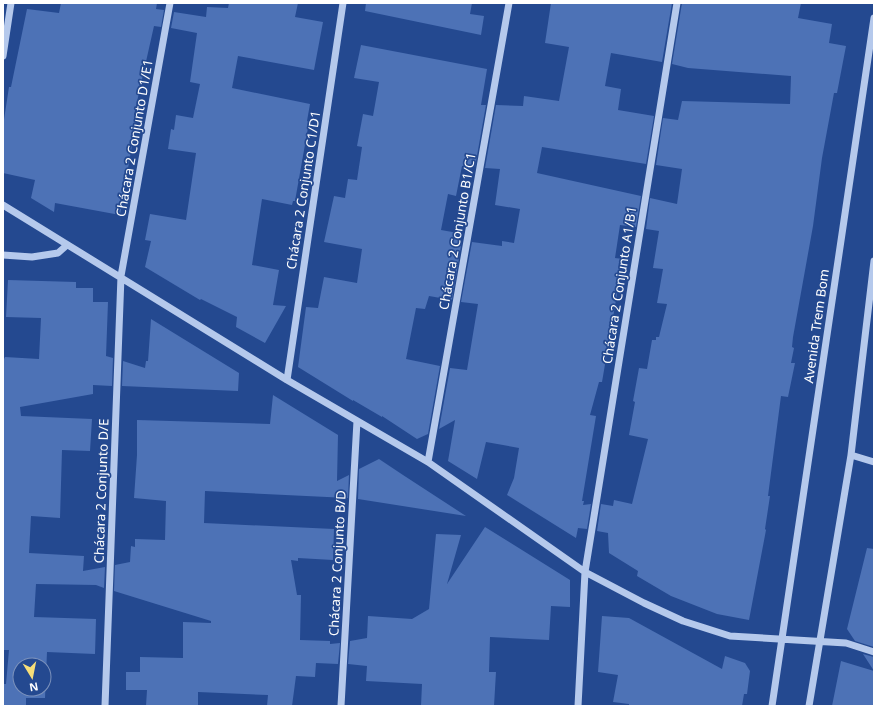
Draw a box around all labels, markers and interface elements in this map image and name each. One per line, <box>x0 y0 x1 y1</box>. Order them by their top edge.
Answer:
street label: Chácara 2 Conjunto D1/E1 <box>111 58 157 218</box>
street label: Chácara 2 Conjunto C1/D1 <box>282 109 324 271</box>
street label: Chácara 2 Conjunto B1/C1 <box>434 151 480 311</box>
street label: Chácara 2 Conjunto A1/B1 <box>598 205 640 365</box>
street label: Avenida Trem Bom <box>799 268 833 384</box>
street label: Chácara 2 Conjunto D/E <box>89 418 113 564</box>
street label: Chácara 2 Conjunto B/D <box>324 490 350 636</box>
north arrow <box>12 657 52 697</box>
text: N <box>28 679 40 696</box>

